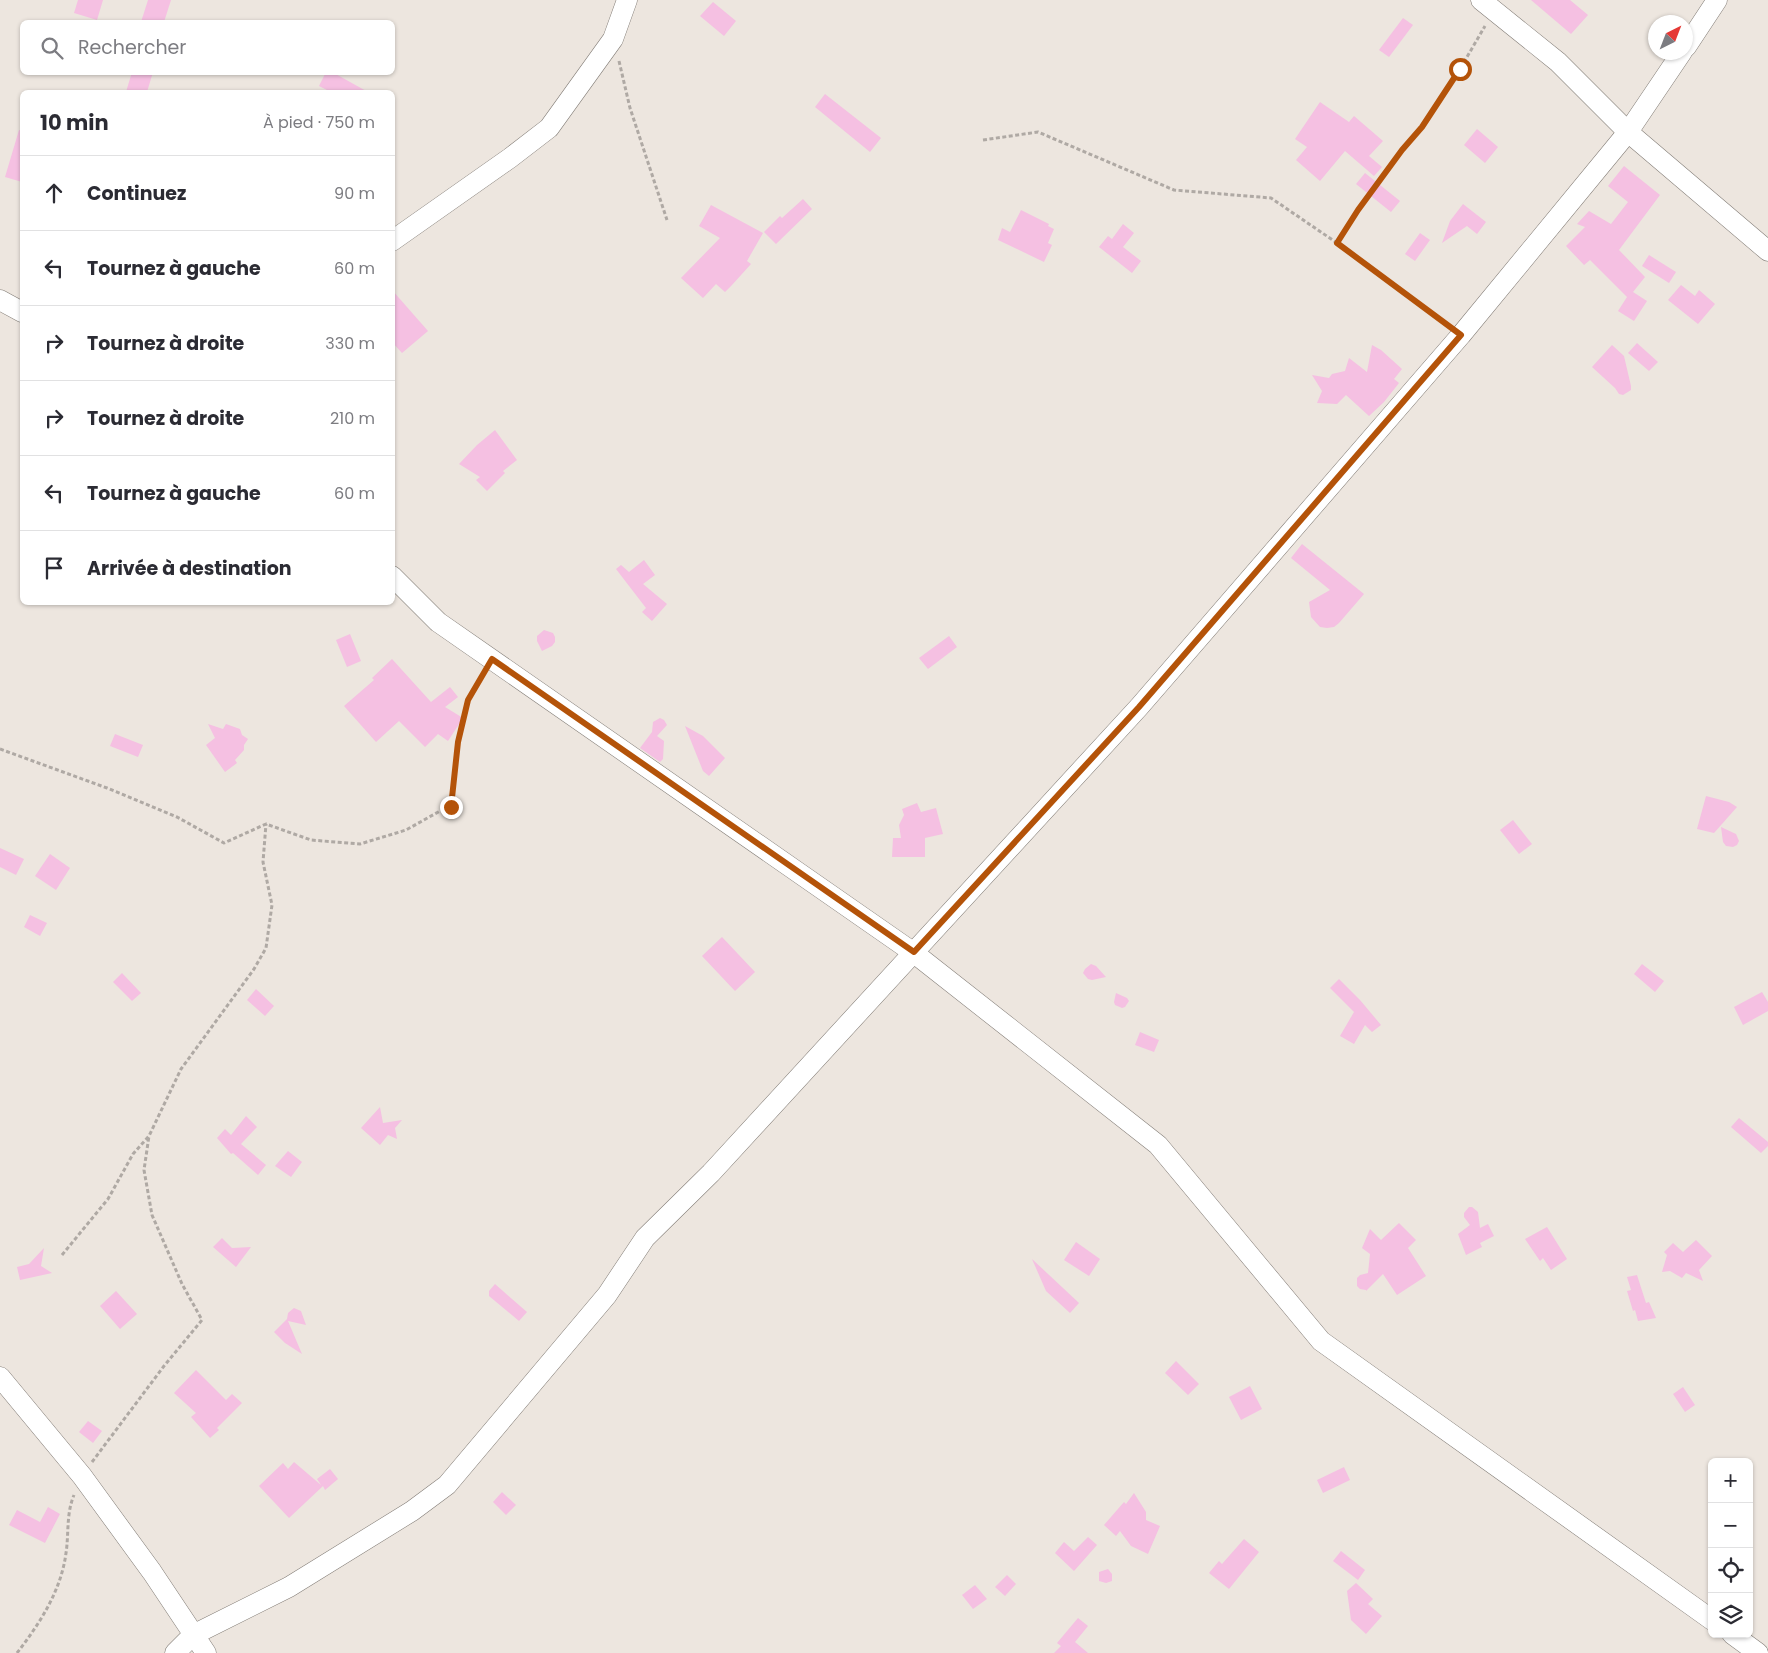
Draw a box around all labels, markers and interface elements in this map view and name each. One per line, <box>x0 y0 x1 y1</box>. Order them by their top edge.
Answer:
north arrow <box>1648 15 1693 60</box>
search box <box>20 20 395 75</box>
icon: search <box>38 34 66 62</box>
text: Rechercher <box>78 34 186 61</box>
route start <box>1449 58 1472 81</box>
text: 10 min <box>40 108 109 137</box>
text: À pied · 750 m <box>263 111 375 134</box>
icon: ahead <box>40 179 68 207</box>
text: Continuez <box>87 180 186 207</box>
text: 90 m <box>334 182 375 205</box>
icon: left <box>40 254 68 282</box>
text: Tournez à gauche <box>87 255 261 282</box>
text: 60 m <box>334 257 375 280</box>
icon: right <box>40 329 68 357</box>
text: Tournez à droite <box>87 330 244 357</box>
text: 330 m <box>325 332 375 355</box>
icon: right <box>40 404 68 432</box>
text: Tournez à droite <box>87 405 244 432</box>
text: 210 m <box>330 407 375 430</box>
icon: left <box>40 479 68 507</box>
text: Tournez à gauche <box>87 480 261 507</box>
text: 60 m <box>334 482 375 505</box>
icon: arrive <box>40 554 68 582</box>
text: Arrivée à destination <box>87 555 292 582</box>
route end <box>440 796 463 819</box>
map controls <box>1708 1458 1753 1638</box>
button: + <box>1708 1458 1753 1503</box>
button: − <box>1708 1503 1753 1548</box>
button: locate <box>1708 1548 1753 1593</box>
button: layers <box>1708 1593 1753 1638</box>

